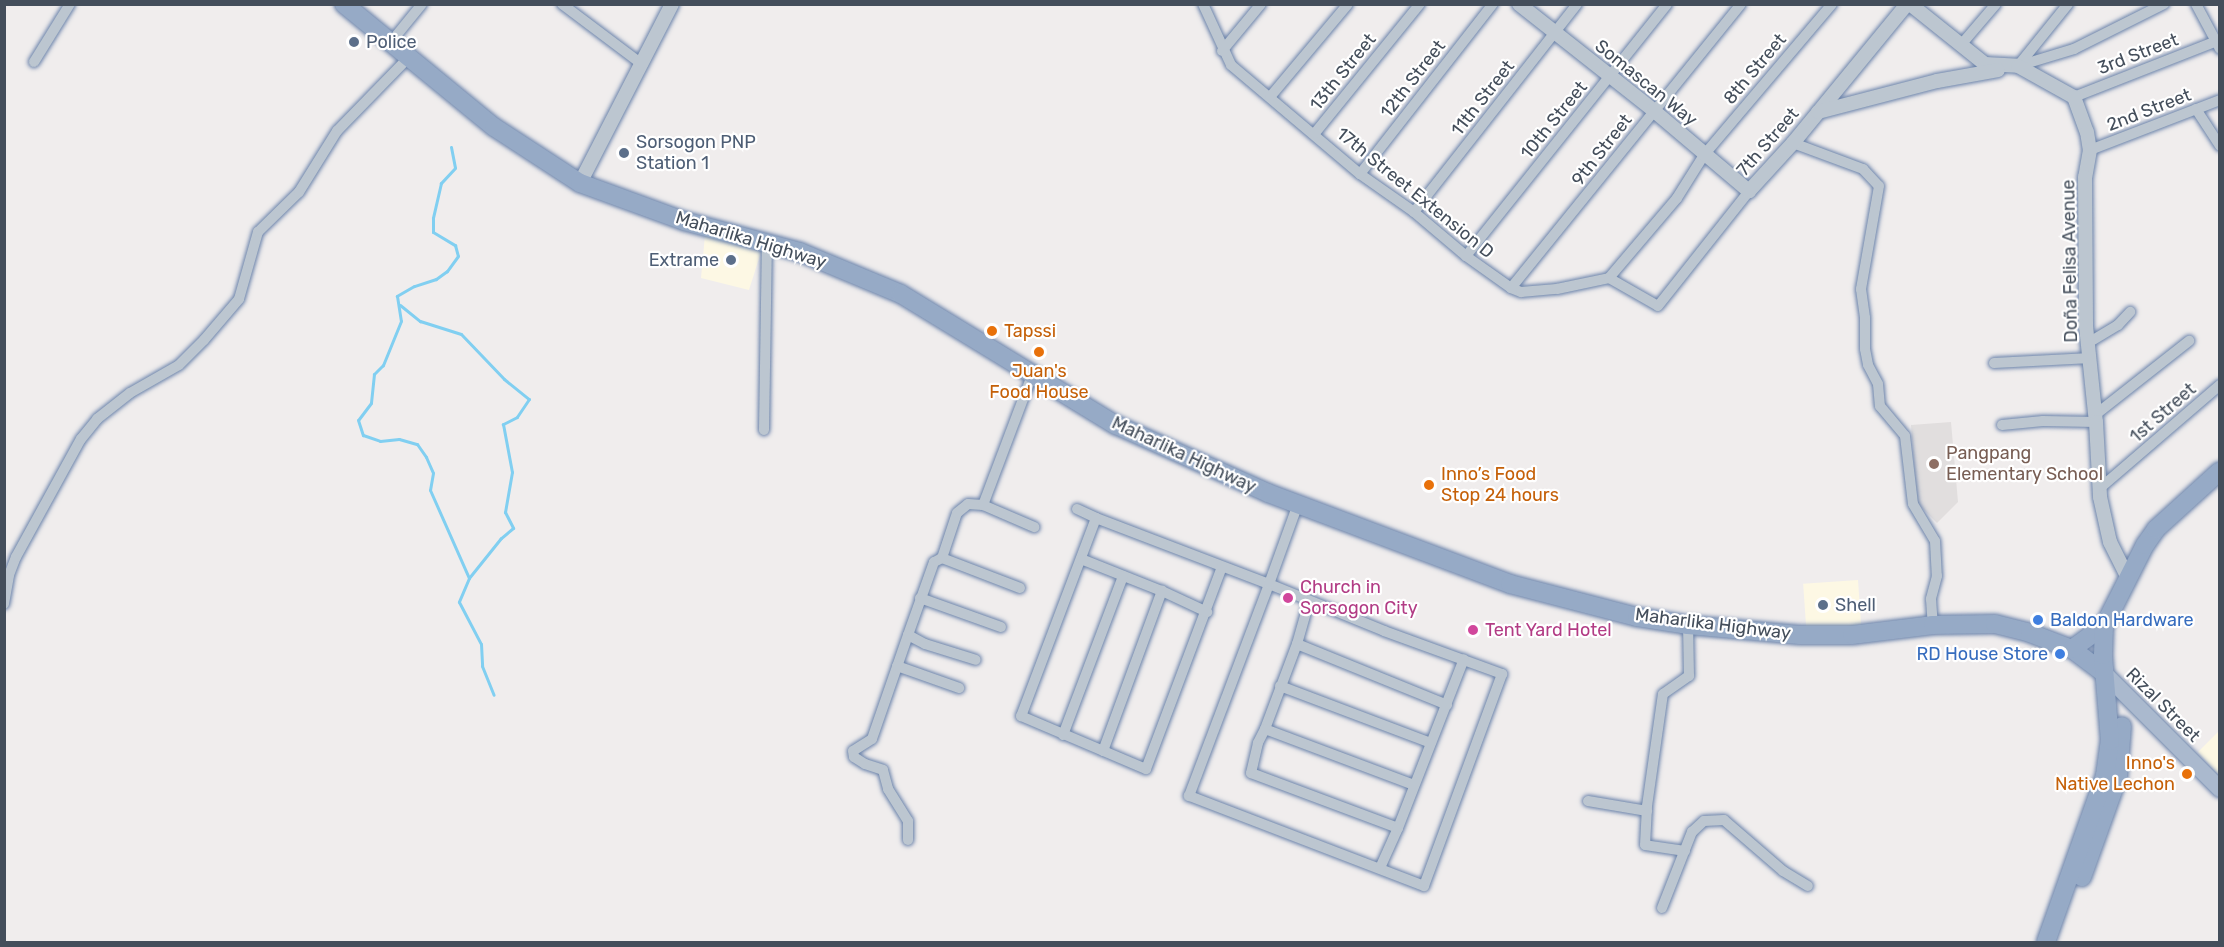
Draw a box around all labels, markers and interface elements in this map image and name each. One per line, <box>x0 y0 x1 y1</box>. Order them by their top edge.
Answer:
street label: 13th Street <box>1305 29 1381 115</box>
street label: 8th Street <box>1719 29 1791 109</box>
street label: 3rd Street <box>2095 29 2181 79</box>
place label: Police <box>366 31 417 53</box>
marker: Police <box>347 35 361 49</box>
street label: Somascan Way <box>1590 35 1702 131</box>
street label: 12th Street <box>1376 36 1450 122</box>
street label: 11th Street <box>1447 56 1519 140</box>
street label: 10th Street <box>1516 77 1592 163</box>
street label: 2nd Street <box>2104 84 2194 136</box>
street label: 7th Street <box>1732 103 1804 181</box>
street label: 9th Street <box>1567 110 1637 190</box>
street label: 17th Street Extension D <box>1332 123 1498 263</box>
place label: Sorsogon PNP Station 1 <box>636 132 756 174</box>
marker: Sorsogon PNP Station 1 <box>617 146 631 160</box>
street label: Doña Felisa Avenue <box>2058 179 2082 343</box>
street label: Maharlika Highway <box>673 207 829 273</box>
place label: Extrame <box>649 249 719 271</box>
marker: Extrame <box>724 253 738 267</box>
place label: Tapssi <box>1004 320 1056 342</box>
marker: Tapssi <box>985 324 999 338</box>
marker: Juan's Food House <box>1032 345 1046 359</box>
place label: Juan's Food House <box>989 361 1089 404</box>
street label: 1st Street <box>2126 378 2200 448</box>
street label: Maharlika Highway <box>1108 412 1260 498</box>
place label: Pangpang Elementary School <box>1946 443 2104 486</box>
marker: Pangpang Elementary School <box>1927 457 1941 471</box>
place label: Inno’s Food Stop 24 hours <box>1441 464 1559 506</box>
marker: Inno’s Food Stop 24 hours <box>1422 478 1436 492</box>
place label: Church in Sorsogon City <box>1300 577 1418 620</box>
marker: Church in Sorsogon City <box>1281 591 1295 605</box>
place label: Shell <box>1835 594 1876 616</box>
marker: Shell <box>1816 598 1830 612</box>
street label: Maharlika Highway <box>1634 604 1792 644</box>
place label: Baldon Hardware <box>2050 609 2194 631</box>
marker: Baldon Hardware <box>2031 613 2045 627</box>
place label: Tent Yard Hotel <box>1485 619 1612 641</box>
marker: Tent Yard Hotel <box>1466 623 1480 637</box>
place label: RD House Store <box>1916 643 2048 665</box>
marker: RD House Store <box>2053 647 2067 661</box>
street label: Rizal Street <box>2121 663 2205 747</box>
place label: Inno's Native Lechon <box>2055 753 2175 795</box>
marker: Inno's Native Lechon <box>2180 767 2194 781</box>

